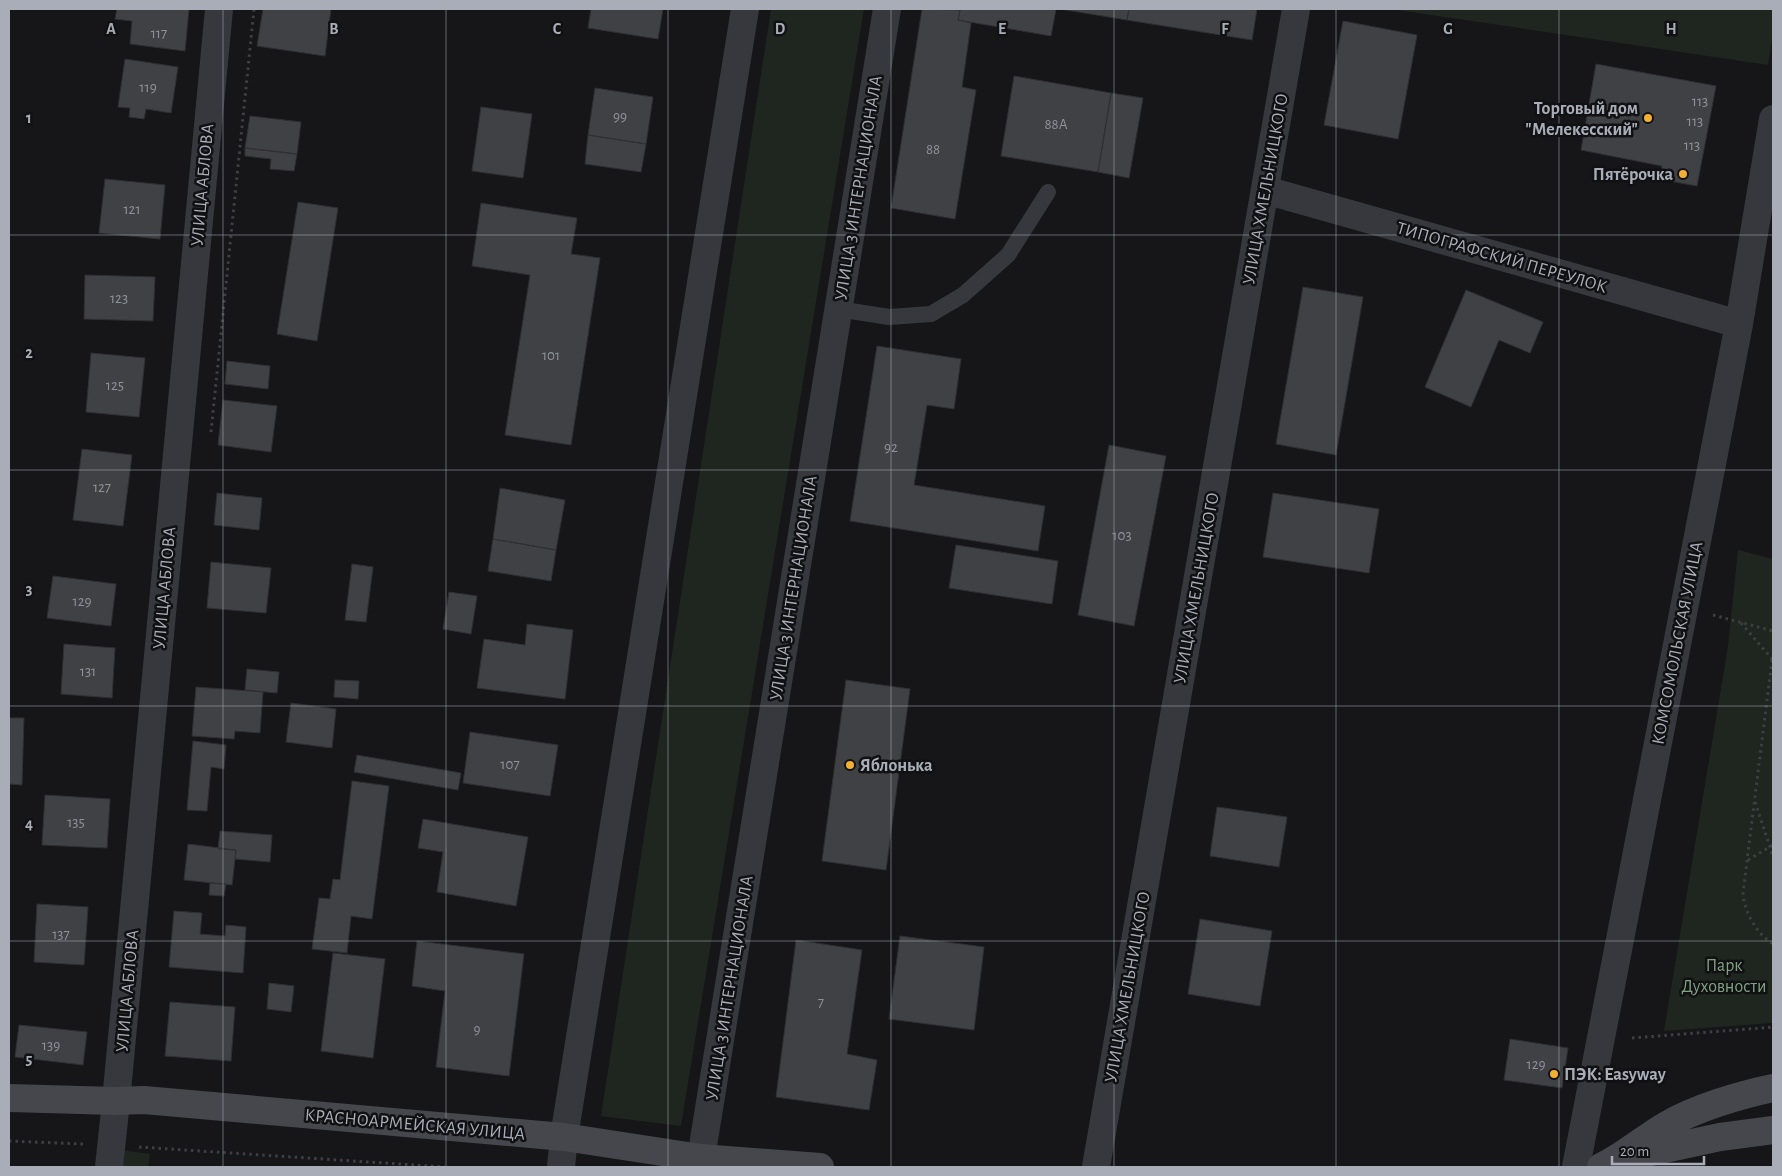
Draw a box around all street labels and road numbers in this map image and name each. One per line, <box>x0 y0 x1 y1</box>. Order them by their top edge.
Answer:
street label: УЛИЦА 3 ИНТЕРНАЦИОНАЛА <box>832 74 886 302</box>
street label: УЛИЦА ХМЕЛЬНИЦКОГО <box>1240 92 1292 286</box>
street label: УЛИЦА АБЛОВА <box>189 123 217 247</box>
street label: ТИПОГРАФСКИЙ ПЕРЕУЛОК <box>1395 217 1610 297</box>
street label: УЛИЦА 3 ИНТЕРНАЦИОНАЛА <box>767 474 821 702</box>
street label: УЛИЦА ХМЕЛЬНИЦКОГО <box>1171 491 1223 685</box>
street label: УЛИЦА АБЛОВА <box>151 526 179 650</box>
street label: КОМСОМОЛЬСКАЯ УЛИЦА <box>1649 540 1707 746</box>
street label: УЛИЦА 3 ИНТЕРНАЦИОНАЛА <box>703 874 757 1102</box>
street label: УЛИЦА ХМЕЛЬНИЦКОГО <box>1102 890 1154 1084</box>
street label: УЛИЦА АБЛОВА <box>114 929 142 1053</box>
street label: КРАСНОАРМЕЙСКАЯ УЛИЦА <box>304 1104 526 1144</box>

